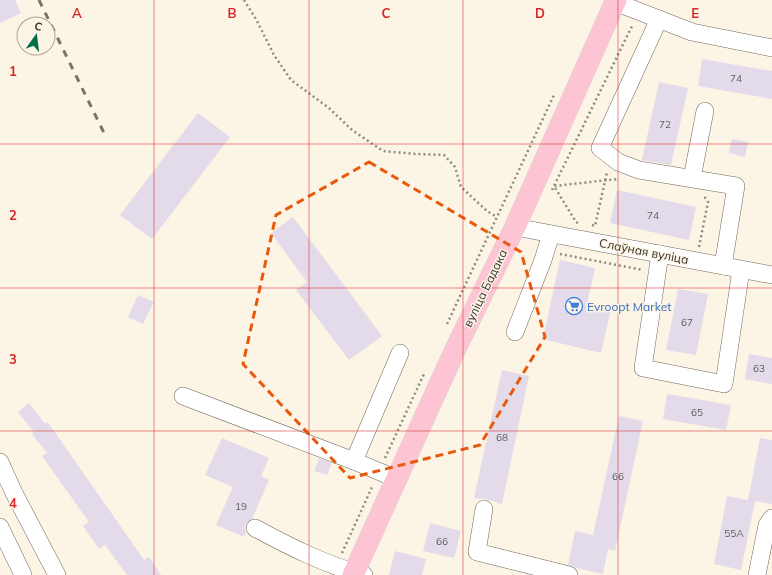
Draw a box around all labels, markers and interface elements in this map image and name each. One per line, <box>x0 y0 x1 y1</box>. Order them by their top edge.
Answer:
text: A <box>72 5 82 21</box>
text: B <box>228 5 237 21</box>
text: C <box>382 5 391 21</box>
text: D <box>535 5 545 21</box>
text: E <box>691 5 699 21</box>
north arrow <box>16 16 56 56</box>
text: С <box>33 19 44 34</box>
text: 1 <box>9 63 17 79</box>
house number: 74 <box>730 72 742 85</box>
house number: 72 <box>659 118 671 131</box>
text: 2 <box>9 207 17 223</box>
house number: 74 <box>647 209 659 222</box>
street label: Слаўная вуліца <box>598 235 690 267</box>
street label: вуліца Бадака <box>460 247 510 329</box>
supermarket icon: Evroopt Market <box>564 296 584 316</box>
place label: Evroopt Market <box>587 299 671 314</box>
house number: 67 <box>681 316 693 329</box>
text: 3 <box>9 351 17 367</box>
house number: 63 <box>753 362 765 375</box>
house number: 65 <box>691 406 703 419</box>
house number: 68 <box>496 431 508 444</box>
house number: 66 <box>612 470 624 483</box>
text: 4 <box>9 495 17 511</box>
house number: 19 <box>235 500 247 513</box>
house number: 55А <box>724 527 744 540</box>
house number: 66 <box>436 535 448 548</box>

